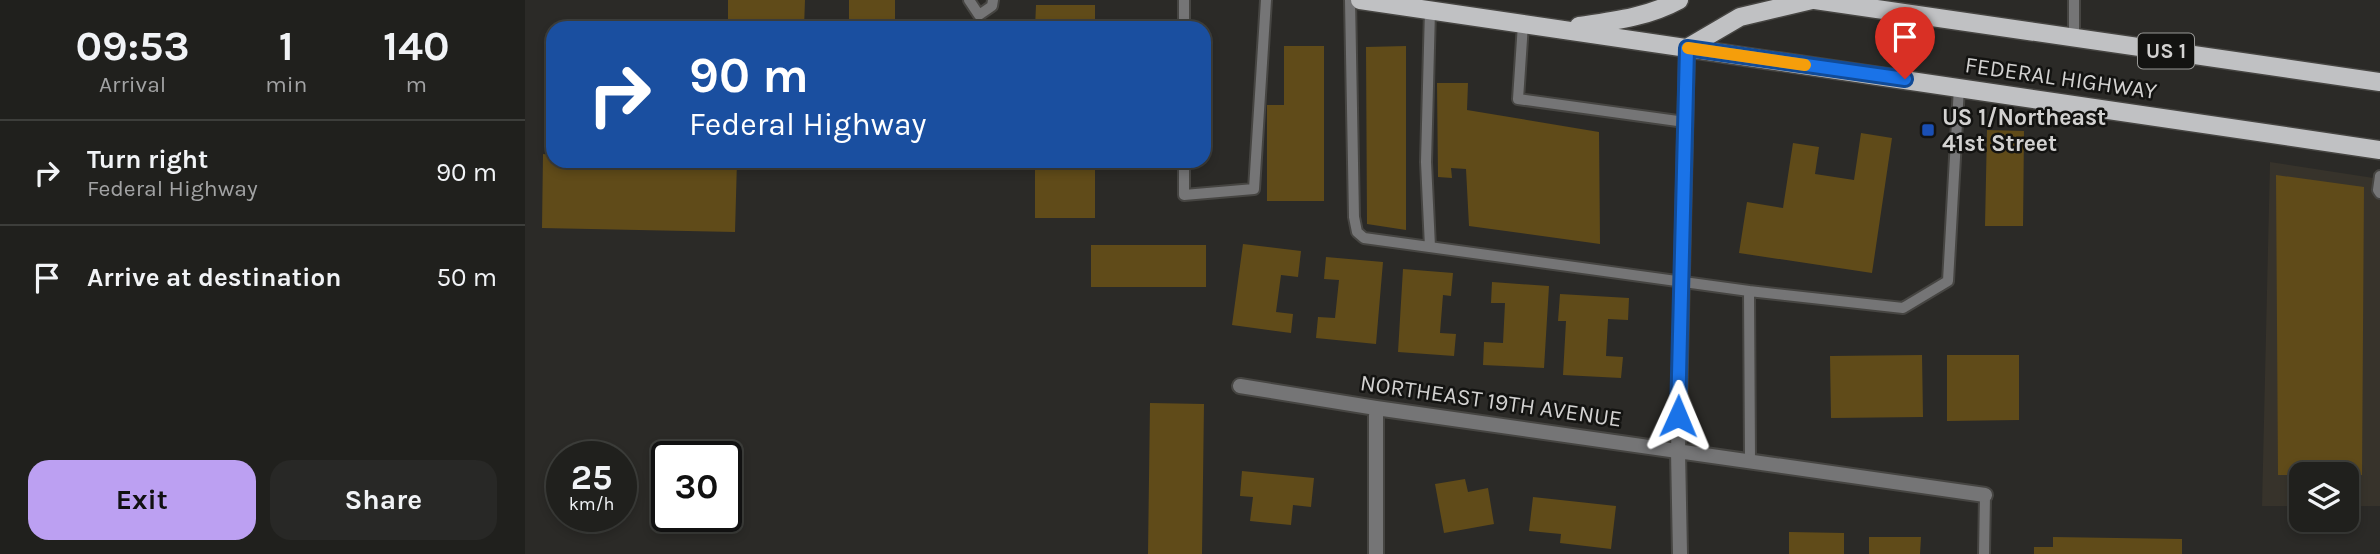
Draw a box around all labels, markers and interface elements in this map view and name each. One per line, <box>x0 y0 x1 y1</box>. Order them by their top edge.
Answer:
pin <box>1875 7 1935 79</box>
icon: arrive <box>1886 18 1924 56</box>
text: 09:53 <box>76 21 190 71</box>
text: 1 <box>279 21 294 71</box>
text: 140 <box>383 21 449 71</box>
road number: US 1 <box>2138 34 2194 68</box>
text: 90 m <box>689 47 809 104</box>
icon: right <box>574 49 665 140</box>
street label: FEDERAL HIGHWAY <box>1963 51 2159 105</box>
text: Arrival <box>99 71 166 98</box>
text: min <box>265 71 307 98</box>
text: m <box>405 71 427 98</box>
place label: US 1/Northeast 41st Street <box>1942 104 2106 157</box>
text: Federal Highway <box>689 106 926 143</box>
marker: US 1/Northeast 41st Street <box>1920 122 1936 138</box>
text: Turn right <box>87 144 208 175</box>
icon: right <box>28 154 66 192</box>
text: 90 m <box>436 157 497 188</box>
text: Federal Highway <box>87 175 258 202</box>
icon: arrive <box>28 259 66 297</box>
text: Arrive at destination <box>87 262 341 293</box>
text: 50 m <box>436 262 497 293</box>
street label: NORTHEAST 19TH AVENUE <box>1358 369 1624 433</box>
position arrow <box>1641 379 1715 453</box>
speed limit sign: 30 <box>651 441 742 532</box>
text: 25 <box>571 457 612 498</box>
button: Exit <box>28 460 256 540</box>
button: Share <box>270 460 497 540</box>
map controls <box>2289 462 2359 532</box>
button: layers <box>2289 462 2359 532</box>
text: km/h <box>569 493 614 515</box>

